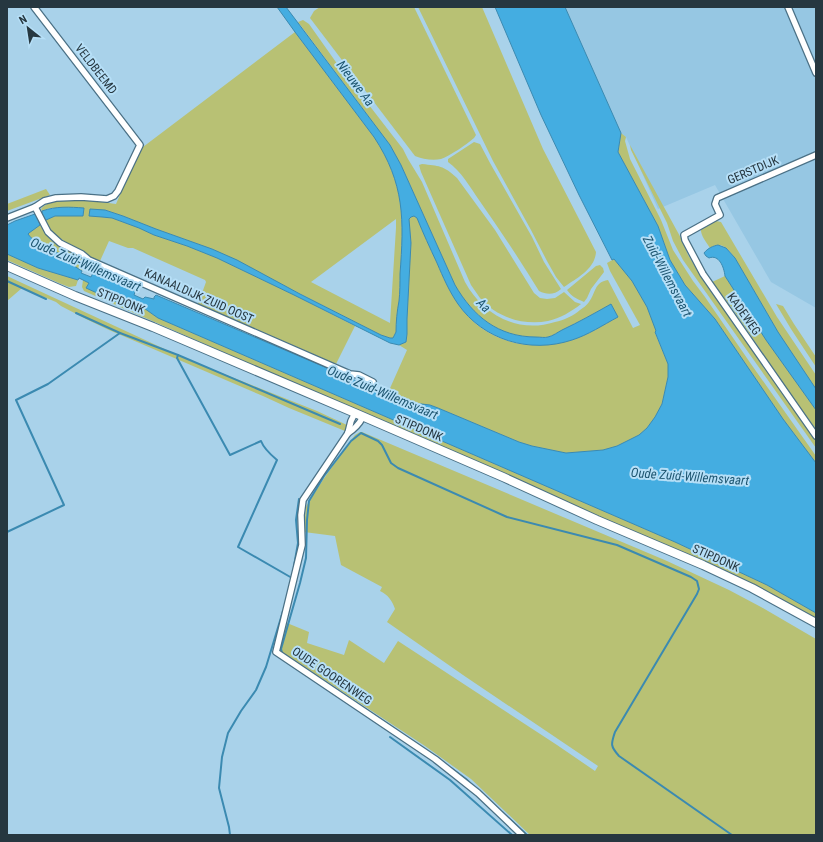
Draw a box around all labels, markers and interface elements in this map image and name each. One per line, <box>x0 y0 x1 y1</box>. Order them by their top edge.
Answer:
north arrow <box>8 8 48 48</box>
text: N <box>17 12 30 27</box>
street label: VELDBEEMD <box>72 41 120 97</box>
water label: Nieuwe Aa <box>334 58 378 109</box>
street label: GERSTDIJK <box>725 153 781 187</box>
water label: Zuid-Willemsvaart <box>639 232 695 320</box>
water label: Oude Zuid-Willemsvaart <box>28 234 143 295</box>
street label: KANAALDIJK ZUID OOST <box>142 266 256 326</box>
street label: STIPDONK <box>95 285 147 317</box>
street label: KADEWEG <box>724 290 764 338</box>
water label: Aa <box>473 295 494 315</box>
water label: Oude Zuid-Willemsvaart <box>325 362 440 423</box>
street label: STIPDONK <box>393 412 445 444</box>
water label: Oude Zuid-Willemsvaart <box>630 465 750 488</box>
street label: STIPDONK <box>690 541 742 575</box>
street label: OUDE GOORENWEG <box>290 644 374 708</box>

